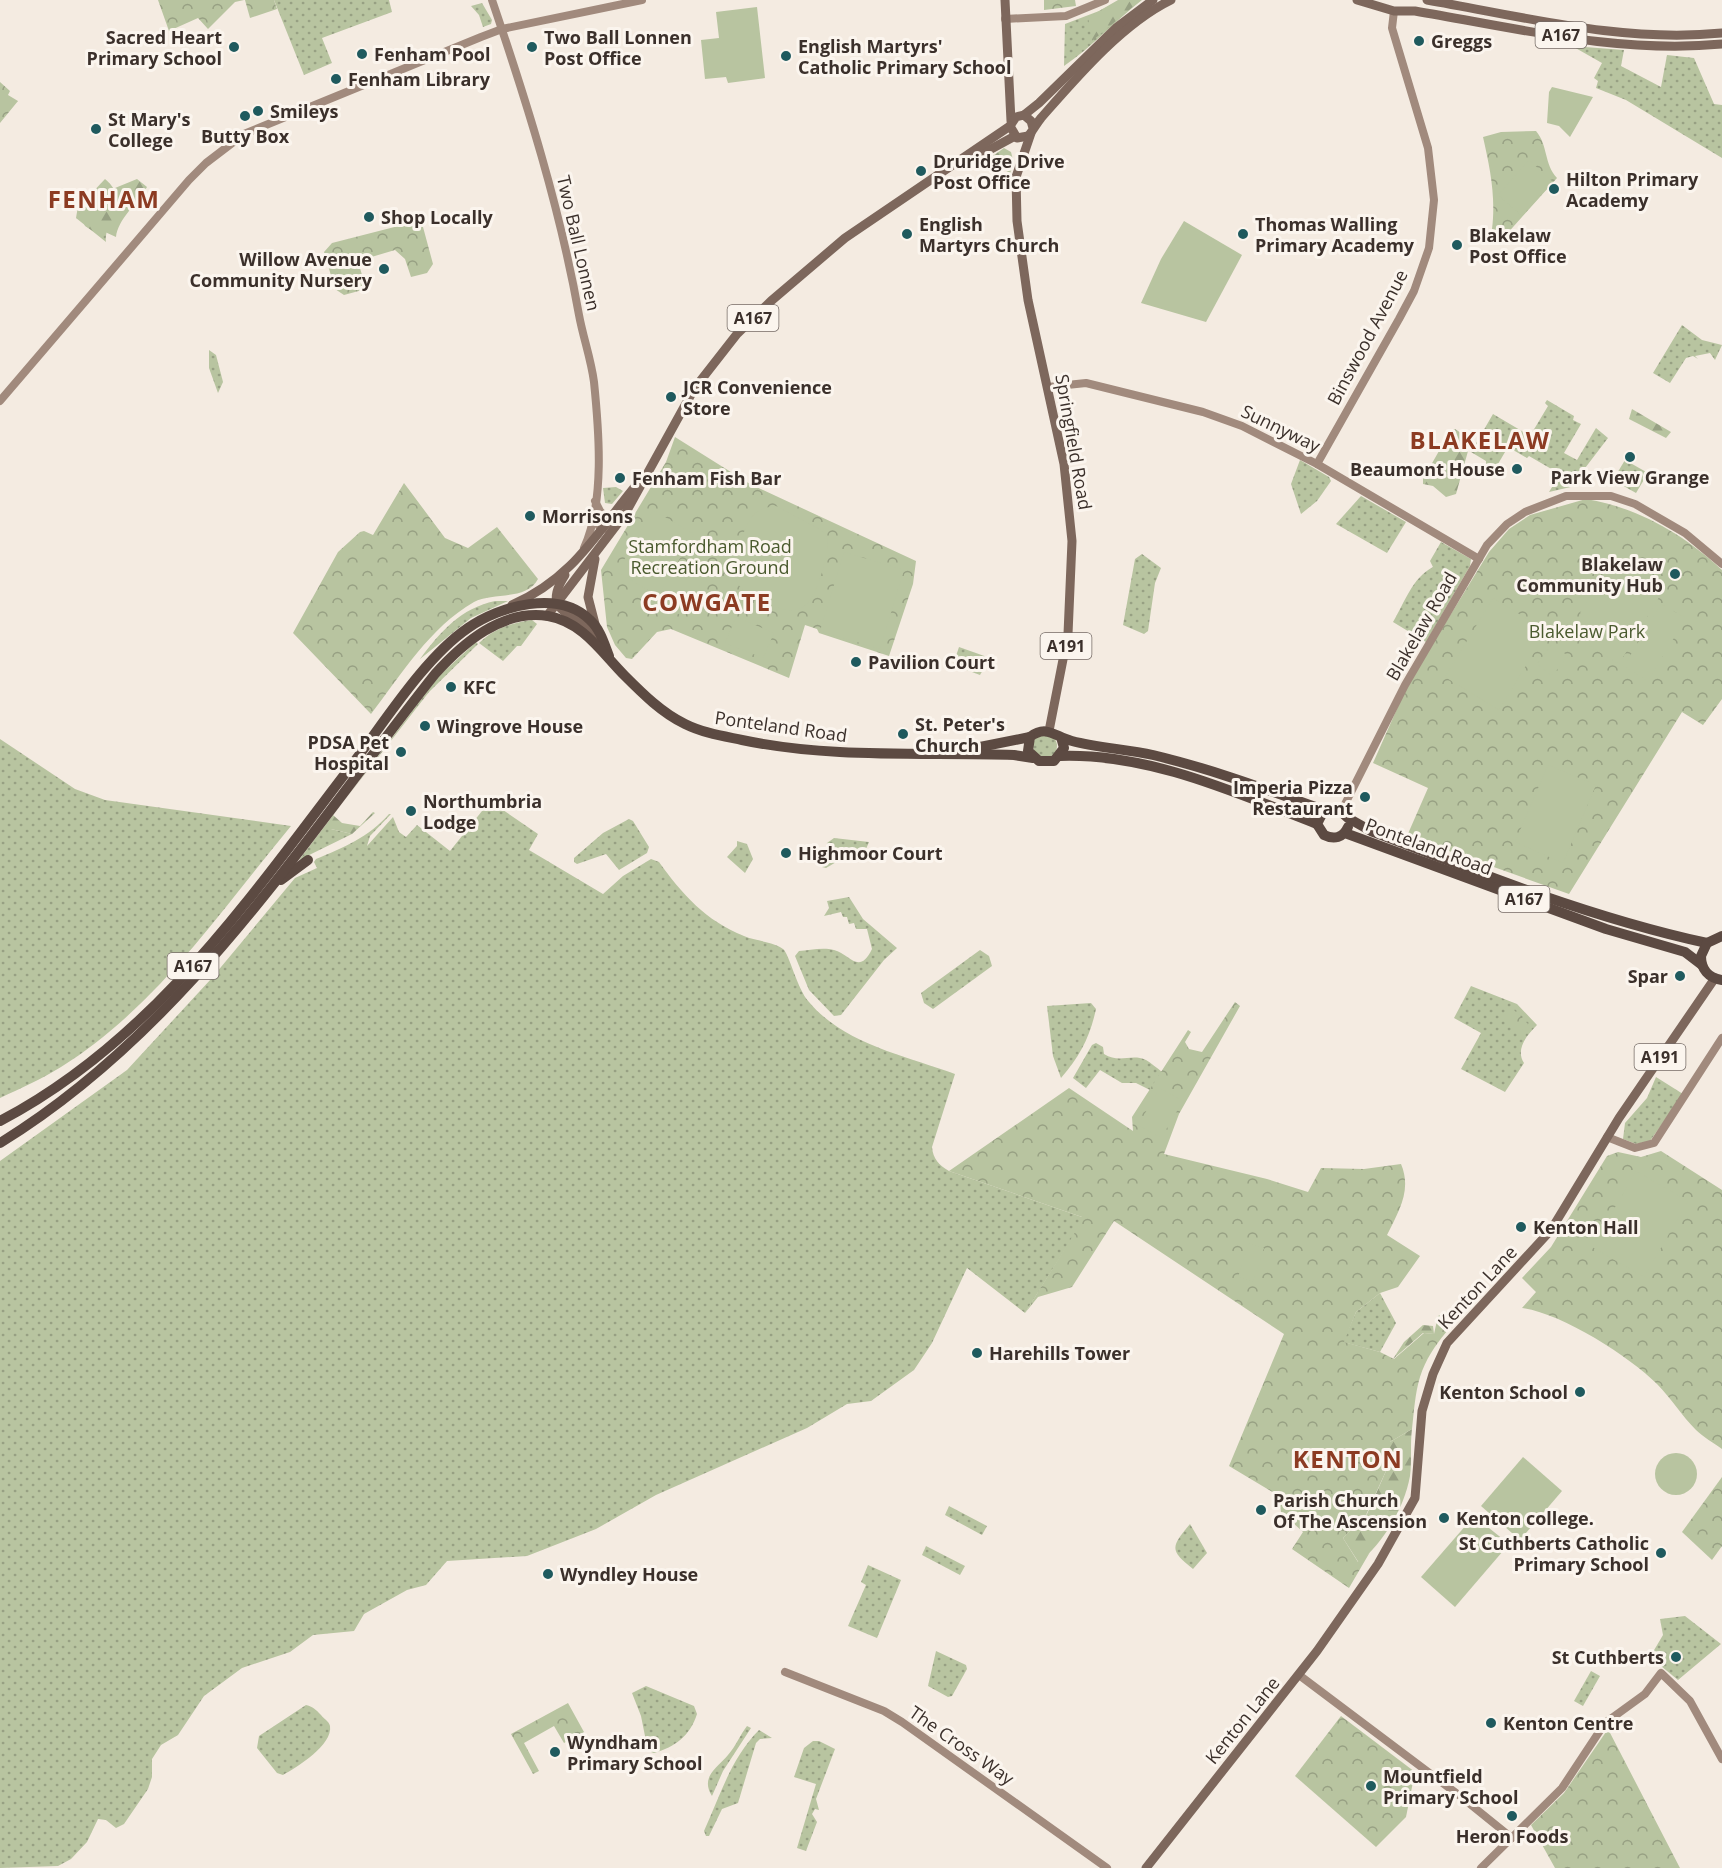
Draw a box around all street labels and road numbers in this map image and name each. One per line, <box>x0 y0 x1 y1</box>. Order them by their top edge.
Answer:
road number: A167 <box>1536 22 1586 48</box>
street label: Two Ball Lonnen <box>552 173 606 313</box>
street label: Binswood Avenue <box>1321 265 1413 409</box>
road number: A167 <box>728 305 778 331</box>
street label: Springfield Road <box>1050 372 1098 512</box>
street label: Sunnyway <box>1238 399 1325 458</box>
street label: Blakelaw Road <box>1380 567 1462 685</box>
road number: A191 <box>1040 633 1092 659</box>
street label: Ponteland Road <box>713 705 849 747</box>
street label: Ponteland Road <box>1362 812 1496 880</box>
road number: A167 <box>1498 886 1550 912</box>
road number: A167 <box>168 953 218 979</box>
road number: A191 <box>1634 1044 1686 1070</box>
street label: Kenton Lane <box>1432 1240 1522 1334</box>
street label: Kenton Lane <box>1199 1671 1285 1769</box>
street label: The Cross Way <box>905 1700 1020 1791</box>

